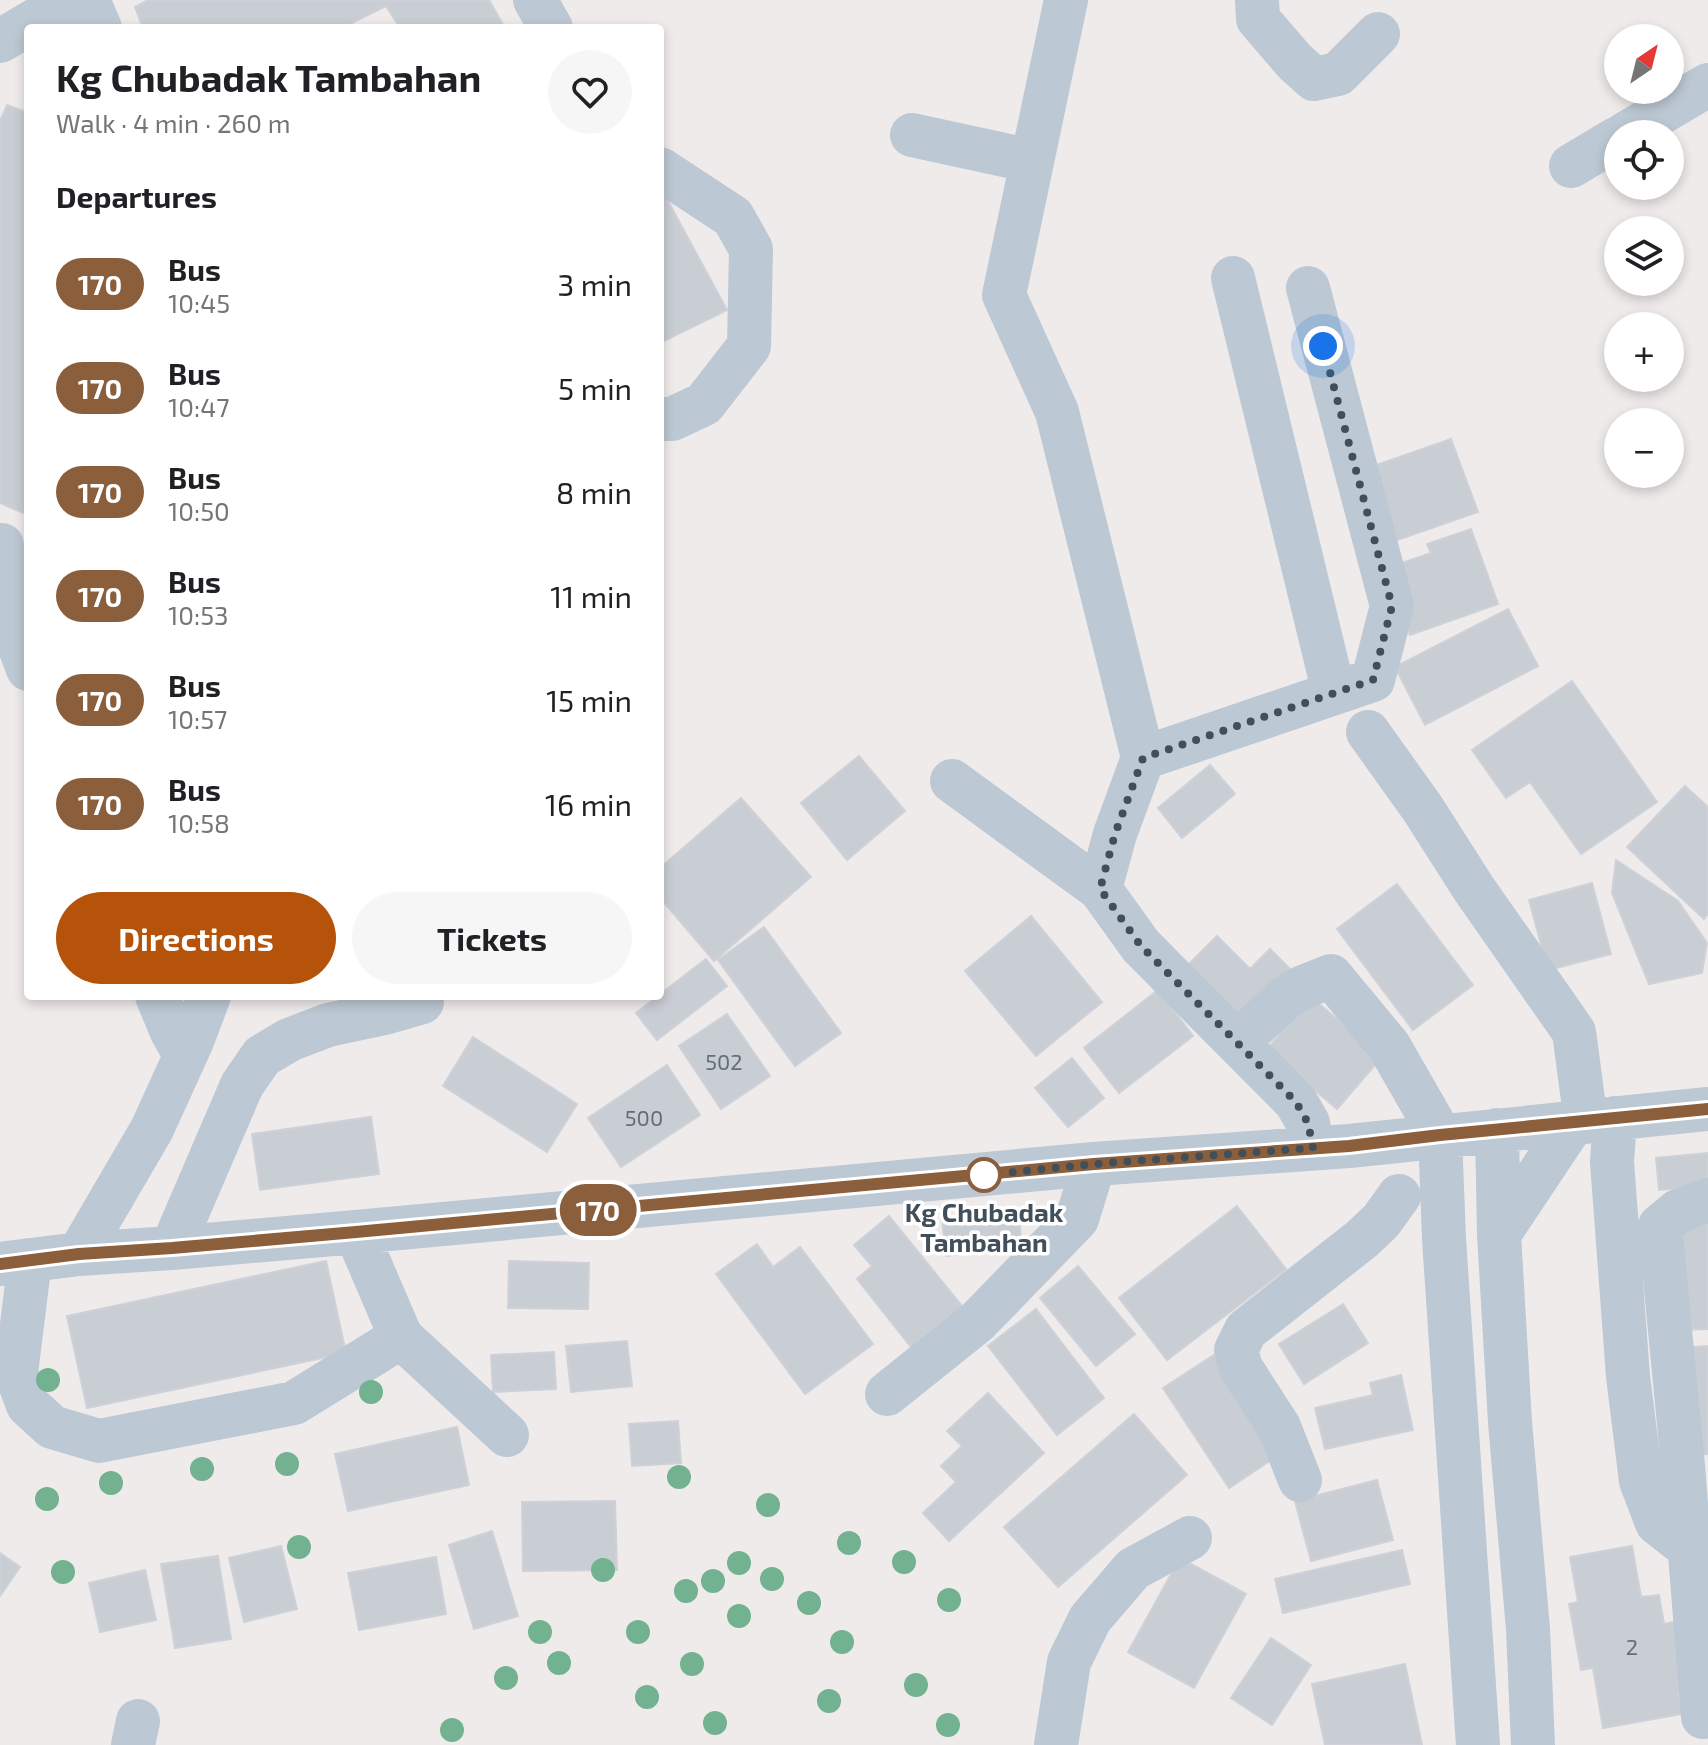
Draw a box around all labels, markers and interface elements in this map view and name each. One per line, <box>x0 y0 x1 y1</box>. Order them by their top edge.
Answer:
north arrow <box>1604 24 1684 104</box>
map controls <box>1604 24 1684 488</box>
button: heart <box>548 50 632 134</box>
text: Kg Chubadak Tambahan <box>56 54 481 100</box>
text: Walk · 4 min · 260 m <box>56 107 291 138</box>
button: locate <box>1604 120 1684 200</box>
text: Departures <box>56 178 217 214</box>
button: layers <box>1604 216 1684 296</box>
text: Bus <box>168 251 221 287</box>
text: 3 min <box>557 266 632 302</box>
text: 170 <box>78 267 122 301</box>
text: 10:45 <box>168 287 230 318</box>
button: + <box>1604 312 1684 392</box>
your location <box>1303 326 1343 366</box>
text: Bus <box>168 355 221 391</box>
text: 5 min <box>558 370 632 406</box>
text: 170 <box>78 371 122 405</box>
text: 10:47 <box>168 391 229 422</box>
button: − <box>1604 408 1684 488</box>
text: Bus <box>168 459 221 495</box>
text: 8 min <box>556 474 632 510</box>
text: 170 <box>78 475 122 509</box>
text: 10:50 <box>168 495 230 526</box>
text: Bus <box>168 563 221 599</box>
text: 11 min <box>550 578 632 614</box>
text: 170 <box>78 579 122 613</box>
text: 10:53 <box>168 599 229 630</box>
text: Bus <box>168 667 221 703</box>
text: 15 min <box>546 682 632 718</box>
text: 170 <box>78 683 122 717</box>
text: 10:57 <box>168 703 227 734</box>
text: Bus <box>168 771 221 807</box>
text: 16 min <box>545 786 632 822</box>
text: 170 <box>78 787 122 821</box>
text: 10:58 <box>168 807 230 838</box>
button: Directions <box>56 892 336 984</box>
button: Tickets <box>352 892 632 984</box>
house number: 502 <box>705 1048 743 1074</box>
house number: 500 <box>625 1104 663 1130</box>
marker: Kg Chubadak Tambahan <box>967 1158 1001 1192</box>
line badge: 170 <box>552 1184 644 1236</box>
text: 170 <box>576 1193 620 1227</box>
place label: Kg Chubadak Tambahan <box>905 1196 1064 1257</box>
house number: 2 <box>1626 1633 1638 1659</box>

